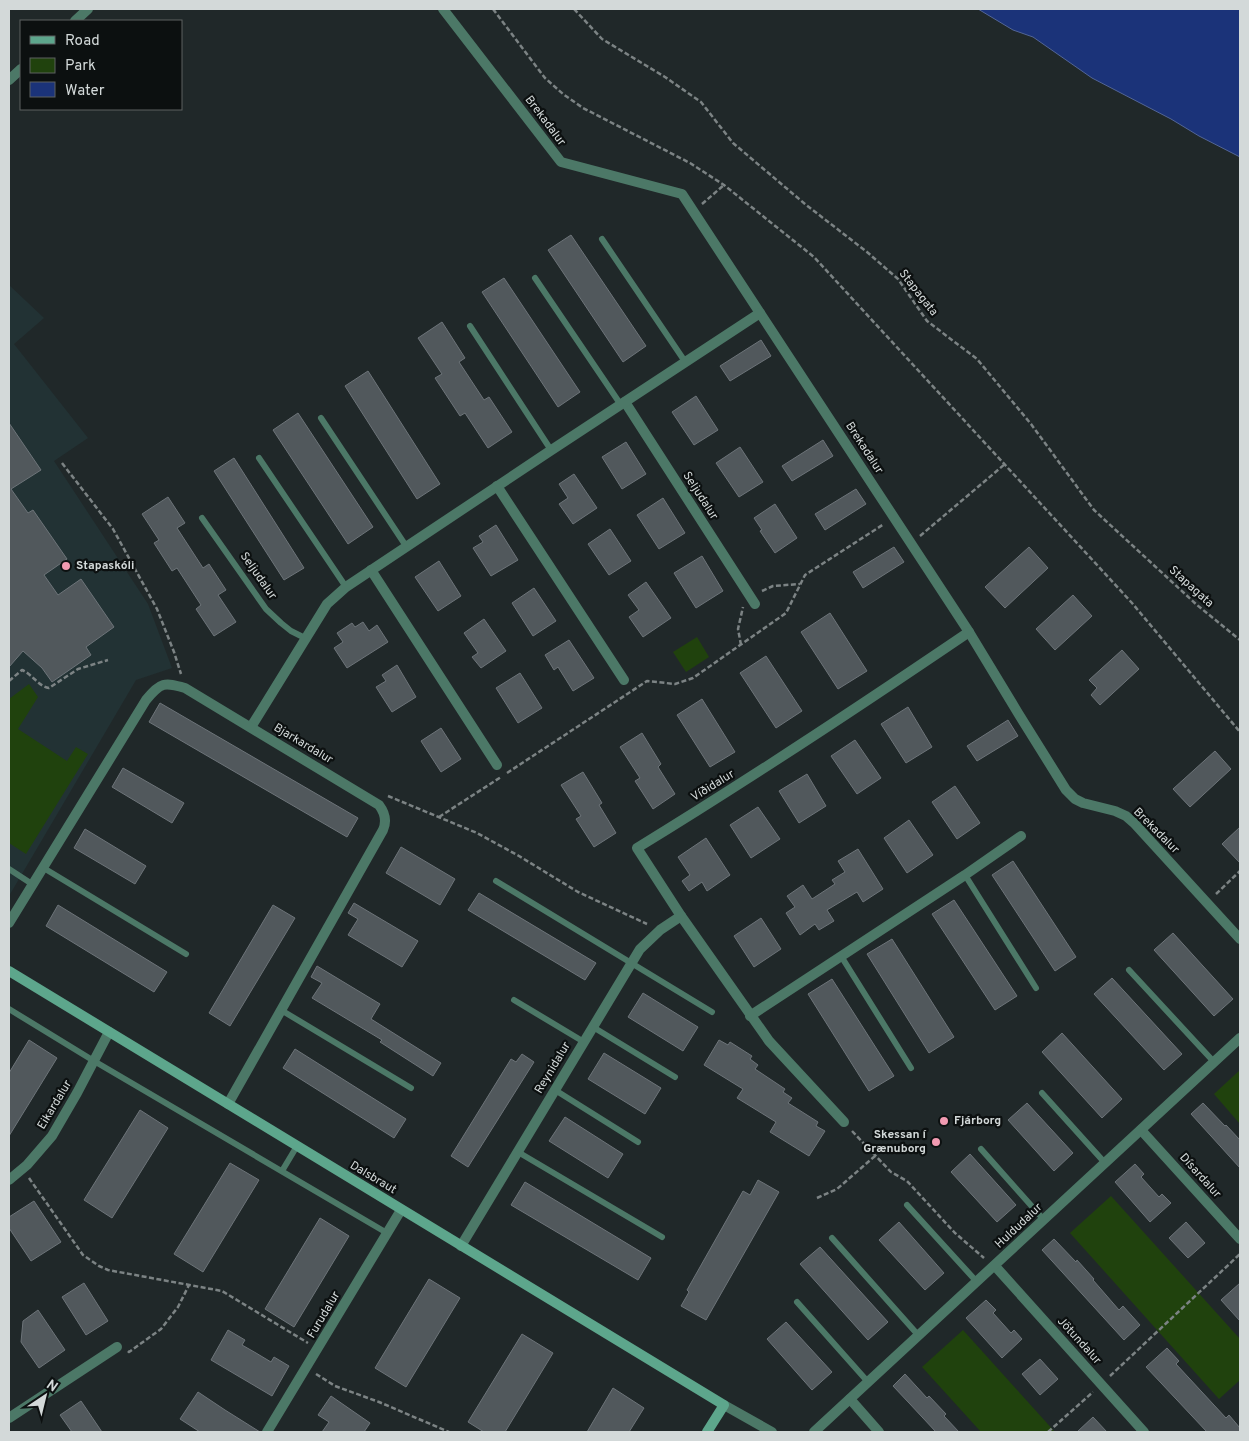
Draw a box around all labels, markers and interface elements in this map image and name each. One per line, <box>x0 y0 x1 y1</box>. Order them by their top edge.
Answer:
legend <box>20 20 182 110</box>
text: Road <box>65 32 100 51</box>
text: Park <box>65 57 96 76</box>
text: Water <box>65 82 105 101</box>
street label: Brekadalur <box>521 93 569 150</box>
street label: Stapagata <box>895 266 941 320</box>
street label: Brekadalur <box>841 419 887 477</box>
street label: Seljudalur <box>678 469 722 523</box>
street label: Seljudalur <box>236 549 280 603</box>
place label: Stapaskóli <box>76 558 134 574</box>
marker: Stapaskóli <box>60 560 72 572</box>
street label: Stapagata <box>1165 563 1217 611</box>
street label: Bjarkardalur <box>270 720 336 768</box>
street label: Víðidalur <box>688 766 738 806</box>
street label: Brekadalur <box>1129 804 1183 858</box>
street label: Reynidalur <box>531 1039 575 1097</box>
street label: Eikardalur <box>34 1077 76 1133</box>
place label: Fjárborg <box>954 1113 1001 1129</box>
marker: Fjárborg <box>938 1115 950 1127</box>
place label: Skessan í Grænuborg <box>863 1127 928 1157</box>
marker: Skessan í Grænuborg <box>930 1136 942 1148</box>
street label: Dísardalur <box>1176 1150 1225 1202</box>
street label: Dalsbraut <box>347 1158 399 1198</box>
street label: Huldudalur <box>992 1200 1046 1252</box>
street label: Furudalur <box>304 1288 344 1341</box>
street label: Jötundalur <box>1053 1314 1105 1368</box>
north arrow <box>20 1371 70 1421</box>
text: N <box>43 1377 61 1396</box>

